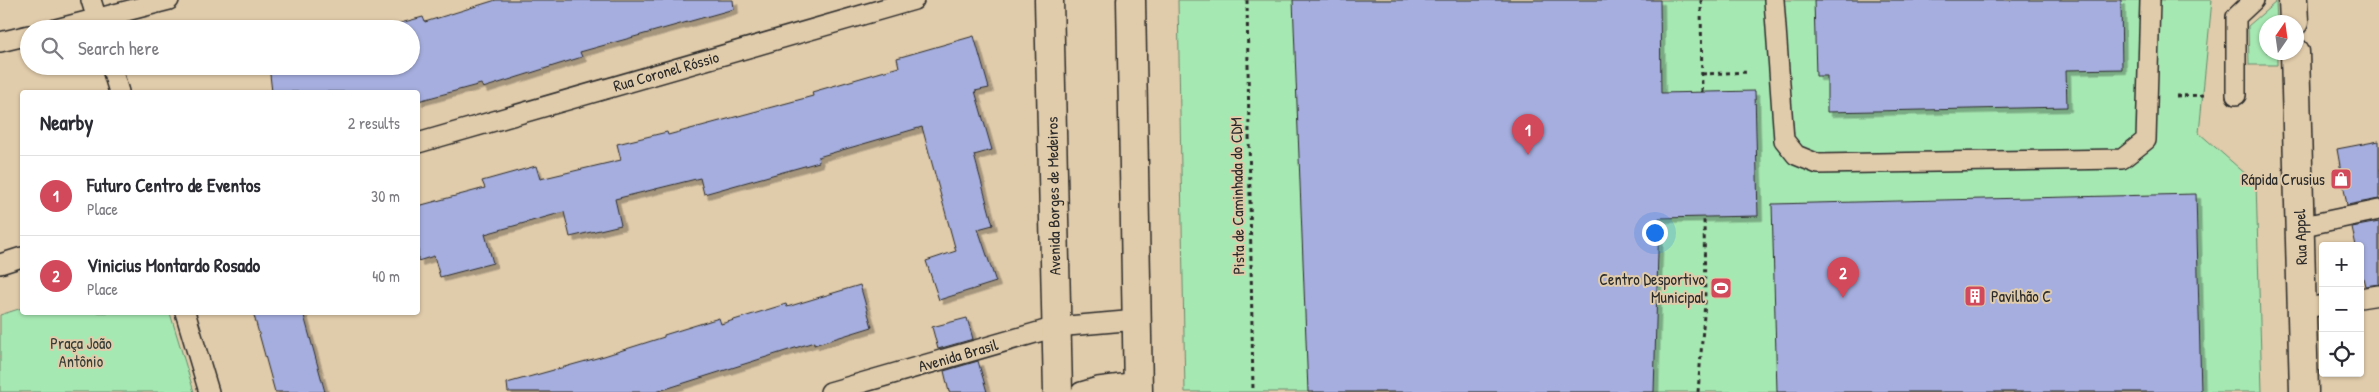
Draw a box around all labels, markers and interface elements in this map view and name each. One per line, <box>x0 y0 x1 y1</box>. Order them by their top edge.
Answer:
north arrow <box>2259 15 2304 60</box>
search box <box>20 20 420 75</box>
icon: search <box>38 34 66 62</box>
text: Search here <box>78 35 159 61</box>
street label: Rua Coronel Róssio <box>611 45 722 97</box>
text: Nearby <box>40 108 93 137</box>
text: 2 results <box>348 112 400 134</box>
pin: 1 <box>1512 114 1544 155</box>
street label: Avenida Borges de Medeiros <box>1041 116 1065 276</box>
street label: Pista de Caminhada do CDM <box>1225 117 1249 275</box>
shop icon: Rápida Crusius <box>2329 167 2353 191</box>
place label: Rápida Crusius <box>2241 168 2325 190</box>
text: Futuro Centro de Eventos <box>87 172 261 198</box>
text: 1 <box>53 185 59 207</box>
text: 30 m <box>371 185 400 207</box>
text: Place <box>87 198 118 220</box>
street label: Rua Appel <box>2288 208 2312 265</box>
your location <box>1642 220 1668 246</box>
map controls <box>2319 242 2364 377</box>
button: + <box>2319 242 2364 287</box>
text: Vinicius Montardo Rosado <box>87 252 260 278</box>
pin: 2 <box>1827 257 1859 298</box>
text: 2 <box>52 265 60 287</box>
text: 40 m <box>372 265 400 287</box>
place label: Centro Desportivo Municipal <box>1599 268 1706 308</box>
sports icon: Centro Desportivo Municipal <box>1709 276 1733 300</box>
text: Place <box>87 278 118 300</box>
building icon: Pavilhão C <box>1963 284 1987 308</box>
place label: Pavilhão C <box>1991 285 2051 307</box>
button: − <box>2319 287 2364 332</box>
park label: Praça João Antônio <box>50 332 112 372</box>
button: locate <box>2319 332 2364 377</box>
street label: Avenida Brasil <box>915 333 1001 377</box>

